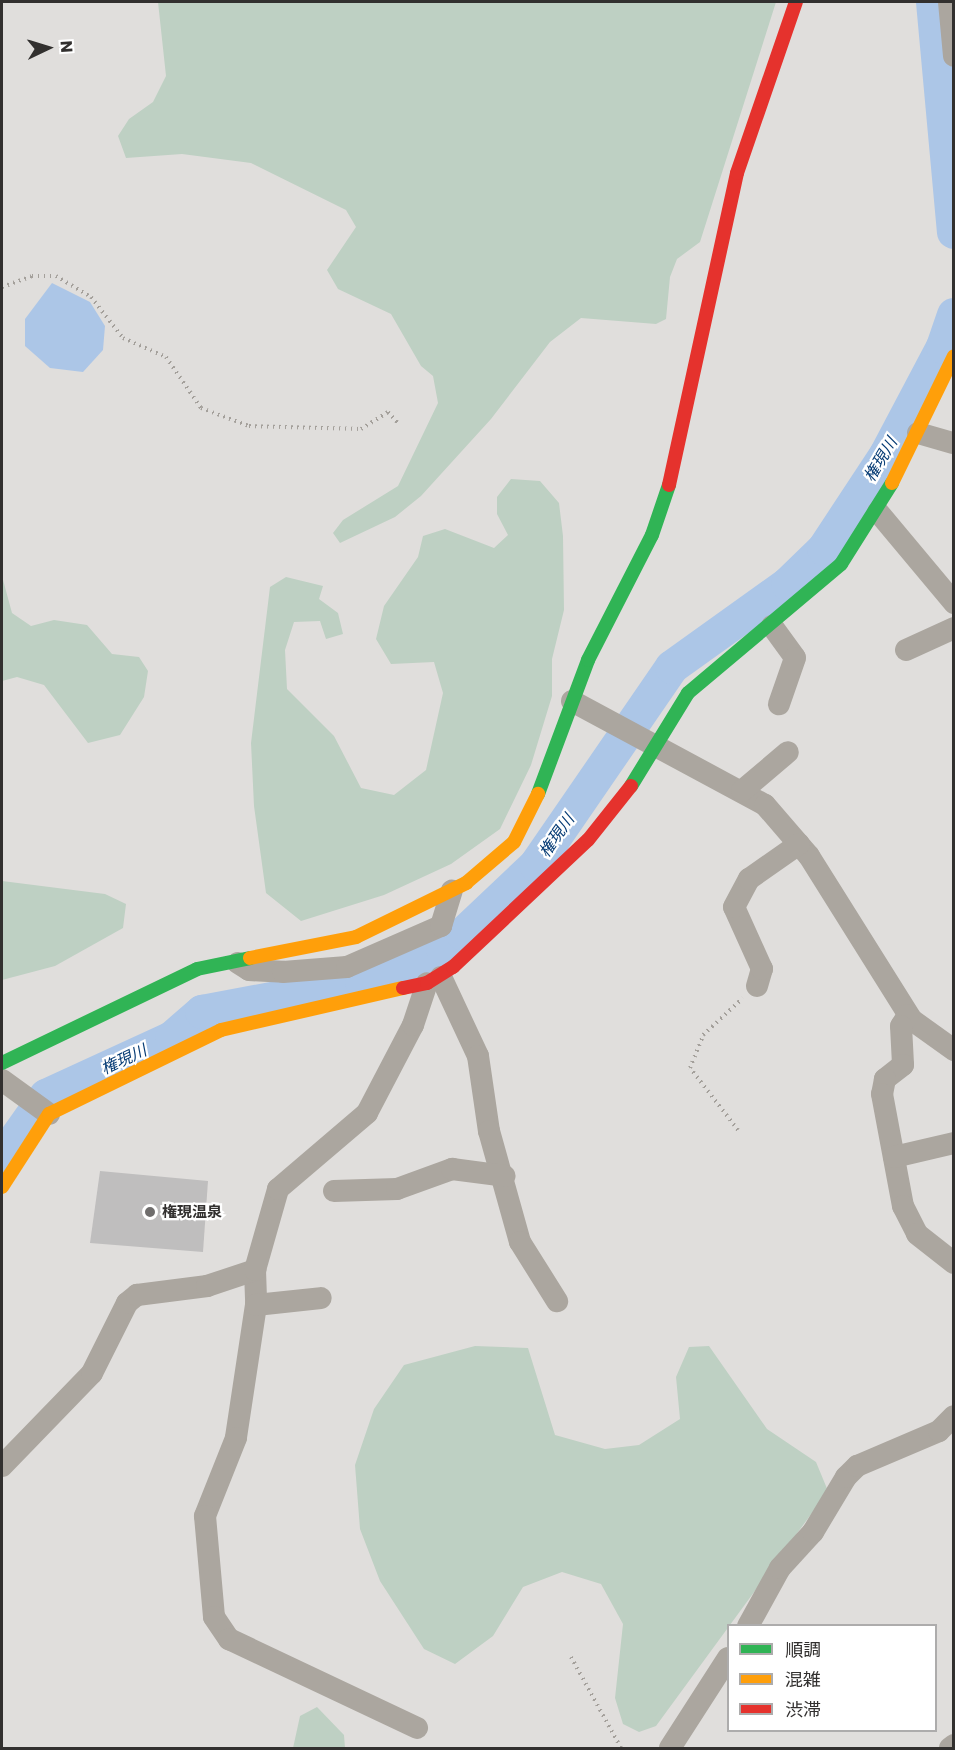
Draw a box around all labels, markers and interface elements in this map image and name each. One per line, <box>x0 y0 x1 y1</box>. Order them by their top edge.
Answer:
north arrow <box>18 18 78 78</box>
text: N <box>55 40 78 54</box>
water label: 権現川 <box>860 434 902 486</box>
water label: 権現川 <box>535 811 579 861</box>
water label: 権現川 <box>98 1041 150 1079</box>
place label: 権現温泉 <box>162 1203 222 1221</box>
marker: 権現温泉 <box>143 1205 157 1219</box>
legend <box>727 1624 937 1732</box>
text: 順調 <box>785 1637 821 1662</box>
text: 混雑 <box>785 1667 821 1692</box>
text: 渋滞 <box>785 1697 821 1722</box>

